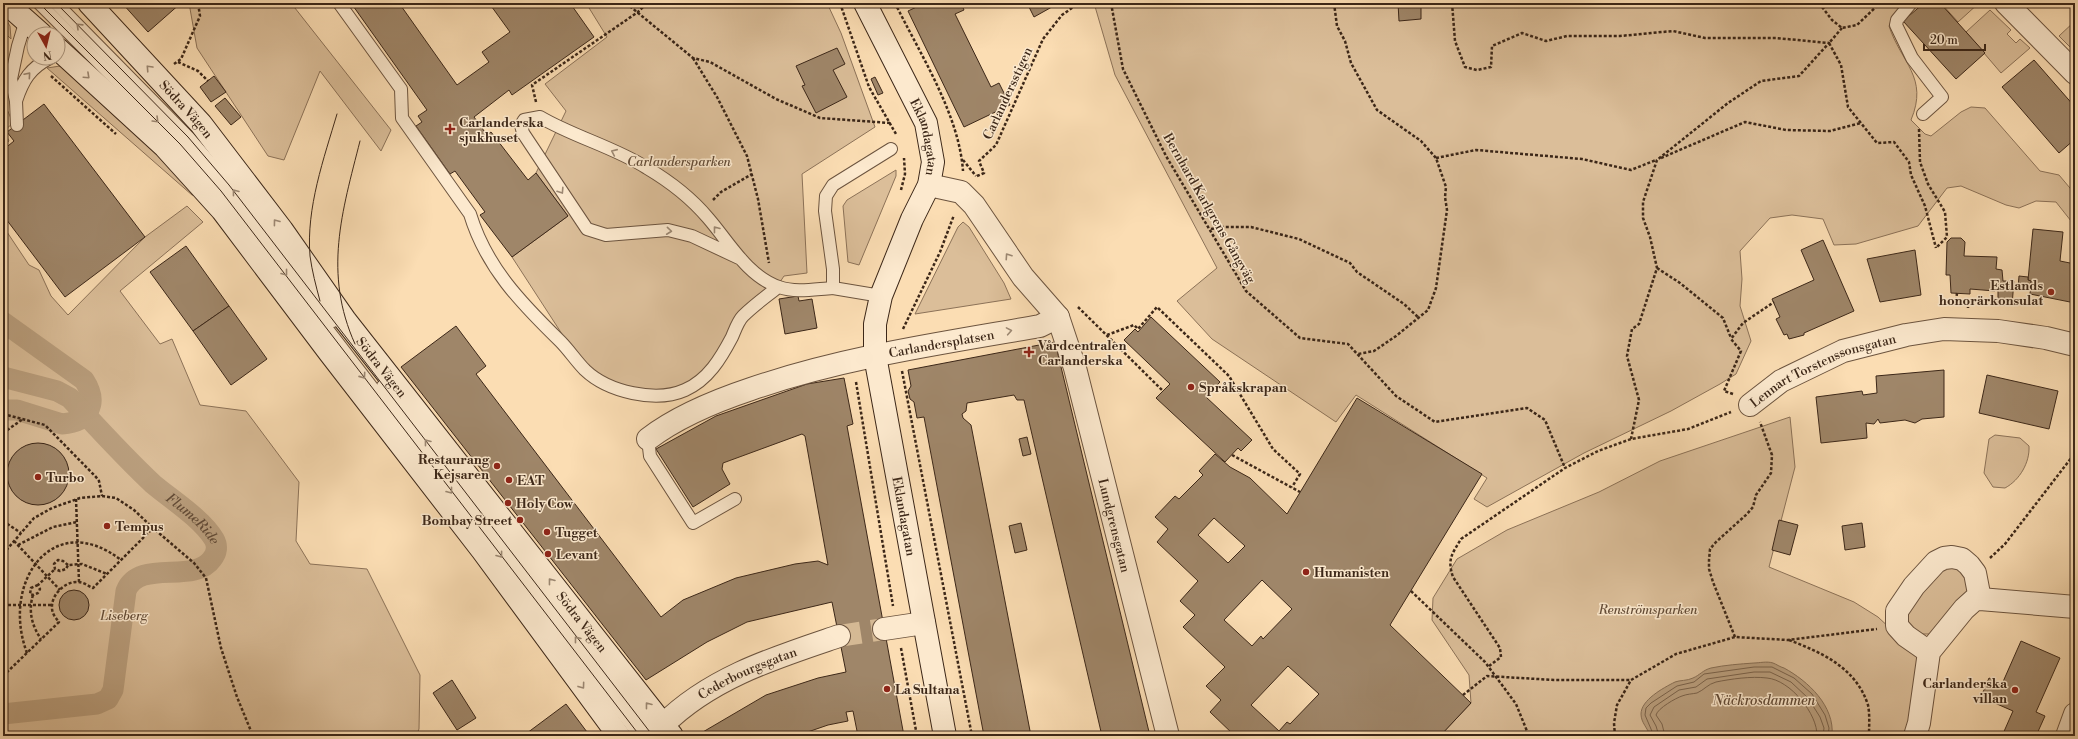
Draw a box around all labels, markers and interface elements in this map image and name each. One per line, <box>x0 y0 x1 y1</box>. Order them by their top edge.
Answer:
one-way arrow <box>76 23 84 31</box>
north arrow <box>26 26 66 66</box>
scale bar <box>1924 26 1985 52</box>
text: 20 m <box>1930 33 1958 48</box>
street label: Carlandersstigen <box>980 45 1036 142</box>
text: N <box>42 47 53 62</box>
one-way arrow <box>146 65 154 73</box>
one-way arrow <box>82 71 89 78</box>
one-way arrow <box>24 73 31 80</box>
street label: Södra Vägen <box>156 77 216 142</box>
street label: Eklandagatan <box>906 96 940 177</box>
one-way arrow <box>151 115 159 123</box>
place label: Carlanderska sjukhuset <box>459 115 544 146</box>
marker: Carlanderska sjukhuset <box>444 123 456 135</box>
street label: Bernhard Karlgrens Gångväg <box>1159 130 1259 287</box>
one-way arrow <box>610 148 617 156</box>
park label: Carlandersparken <box>627 154 732 170</box>
one-way arrow <box>556 187 564 194</box>
one-way arrow <box>233 190 240 197</box>
one-way arrow <box>274 219 281 226</box>
one-way arrow <box>666 226 672 235</box>
one-way arrow <box>714 226 721 233</box>
one-way arrow <box>1005 253 1013 260</box>
one-way arrow <box>280 268 287 275</box>
place label: Estlands honorärkonsulat <box>1939 278 2043 309</box>
marker: Estlands honorärkonsulat <box>2046 287 2056 297</box>
street label: Carlandersplatsen <box>887 327 996 362</box>
one-way arrow <box>1006 327 1012 336</box>
street label: Lennart Torstenssonsgatan <box>1747 331 1898 411</box>
street label: Södra Vägen <box>352 334 410 401</box>
place label: Vårdcentralen Carlanderska <box>1037 338 1127 369</box>
marker: Vårdcentralen Carlanderska <box>1023 346 1035 358</box>
one-way arrow <box>358 372 365 379</box>
place label: Språkskrapan <box>1199 380 1287 396</box>
marker: Språkskrapan <box>1186 382 1196 392</box>
one-way arrow <box>424 440 431 447</box>
place label: Restaurang Kejsaren <box>418 452 490 483</box>
marker: Restaurang Kejsaren <box>492 461 502 471</box>
place label: Turbo <box>46 470 85 486</box>
marker: Turbo <box>33 472 43 482</box>
place label: EAT <box>517 473 545 489</box>
marker: EAT <box>504 475 514 485</box>
street label: Eklandagatan <box>888 475 919 557</box>
street label: Lundgrensgatan <box>1094 477 1133 574</box>
one-way arrow <box>446 486 453 493</box>
water label: FlumeRide <box>162 489 223 548</box>
place label: Holy Cow <box>516 496 574 512</box>
marker: Holy Cow <box>503 498 513 508</box>
place label: Bombay Street <box>422 513 512 529</box>
marker: Bombay Street <box>515 515 525 525</box>
place label: Tempus <box>115 519 164 535</box>
marker: Tempus <box>102 521 112 531</box>
place label: Tugget <box>555 525 598 541</box>
marker: Tugget <box>542 527 552 537</box>
place label: Levant <box>556 547 598 563</box>
marker: Levant <box>543 549 553 559</box>
one-way arrow <box>495 551 502 558</box>
place label: Humanisten <box>1314 565 1389 581</box>
marker: Humanisten <box>1301 567 1311 577</box>
one-way arrow <box>548 578 555 585</box>
street label: Södra Vägen <box>553 589 610 656</box>
park label: Renströmsparken <box>1598 602 1698 618</box>
park label: Liseberg <box>99 608 149 624</box>
one-way arrow <box>575 636 582 643</box>
street label: Cederbourgsgatan <box>695 644 799 703</box>
place label: Carlanderska villan <box>1923 676 2008 707</box>
one-way arrow <box>578 682 585 689</box>
place label: La Sultana <box>895 682 961 698</box>
marker: La Sultana <box>882 684 892 694</box>
marker: Carlanderska villan <box>2010 685 2020 695</box>
water label: Näckrosdammen <box>1712 692 1816 710</box>
one-way arrow <box>645 703 652 710</box>

